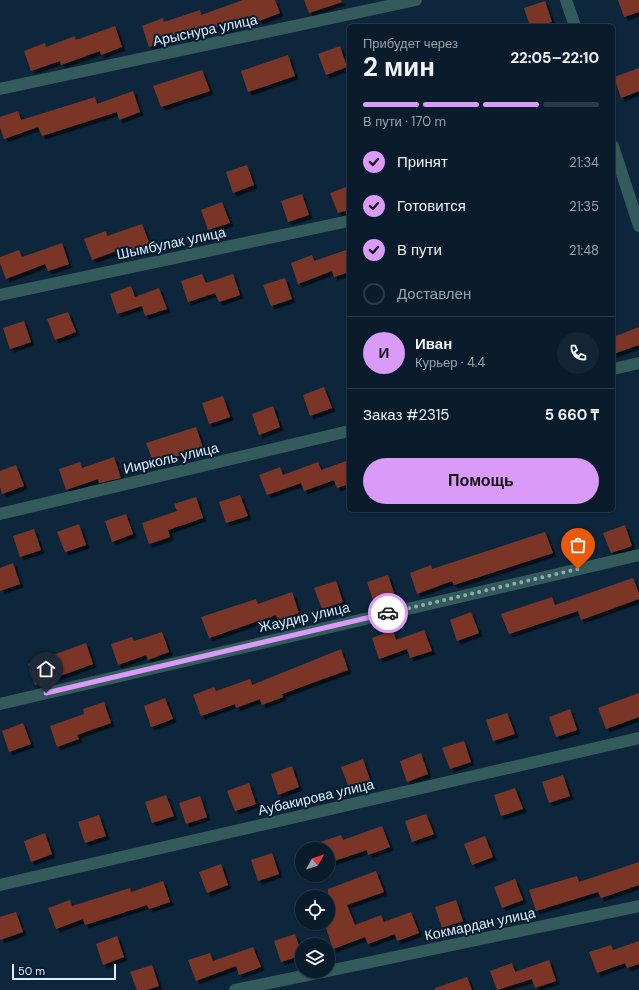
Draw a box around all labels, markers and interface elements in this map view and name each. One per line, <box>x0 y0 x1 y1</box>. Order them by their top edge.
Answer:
street label: Арыснура улица <box>151 10 259 50</box>
text: Прибудет через <box>363 35 458 52</box>
text: 22:05–22:10 <box>510 48 599 68</box>
text: 2 мин <box>363 50 435 84</box>
text: В пути · 170 m <box>363 113 446 130</box>
icon: check <box>363 151 385 173</box>
text: Принят <box>397 152 448 172</box>
text: 21:34 <box>569 154 599 171</box>
icon: check <box>363 195 385 217</box>
text: Готовится <box>397 196 466 216</box>
text: 21:35 <box>569 198 599 215</box>
street label: Шымбулак улица <box>115 223 227 263</box>
icon: check <box>363 239 385 261</box>
text: В пути <box>397 240 442 260</box>
text: 21:48 <box>569 242 599 259</box>
text: Доставлен <box>397 284 471 304</box>
button: phone <box>557 332 599 374</box>
text: Иван <box>415 334 452 354</box>
text: И <box>379 343 389 363</box>
text: Курьер · 4.4 <box>415 354 485 371</box>
text: Заказ #2315 <box>363 405 449 425</box>
text: 5 660 ₸ <box>545 405 599 425</box>
street label: Иирколь улица <box>122 438 221 478</box>
button: Помощь <box>363 458 599 504</box>
pin <box>561 528 595 569</box>
icon: bag <box>567 534 589 556</box>
courier <box>368 593 408 633</box>
street label: Жаудир улица <box>257 598 352 636</box>
icon: car <box>377 602 399 624</box>
pin <box>29 652 63 693</box>
icon: home <box>35 658 57 680</box>
street label: Аубакирова улица <box>256 775 376 819</box>
north arrow <box>295 842 335 882</box>
map controls <box>295 842 335 978</box>
button: locate <box>295 890 335 930</box>
street label: Кокмардан улица <box>423 903 537 945</box>
button: layers <box>295 938 335 978</box>
scale bar <box>12 962 116 981</box>
text: 50 m <box>18 964 45 978</box>

